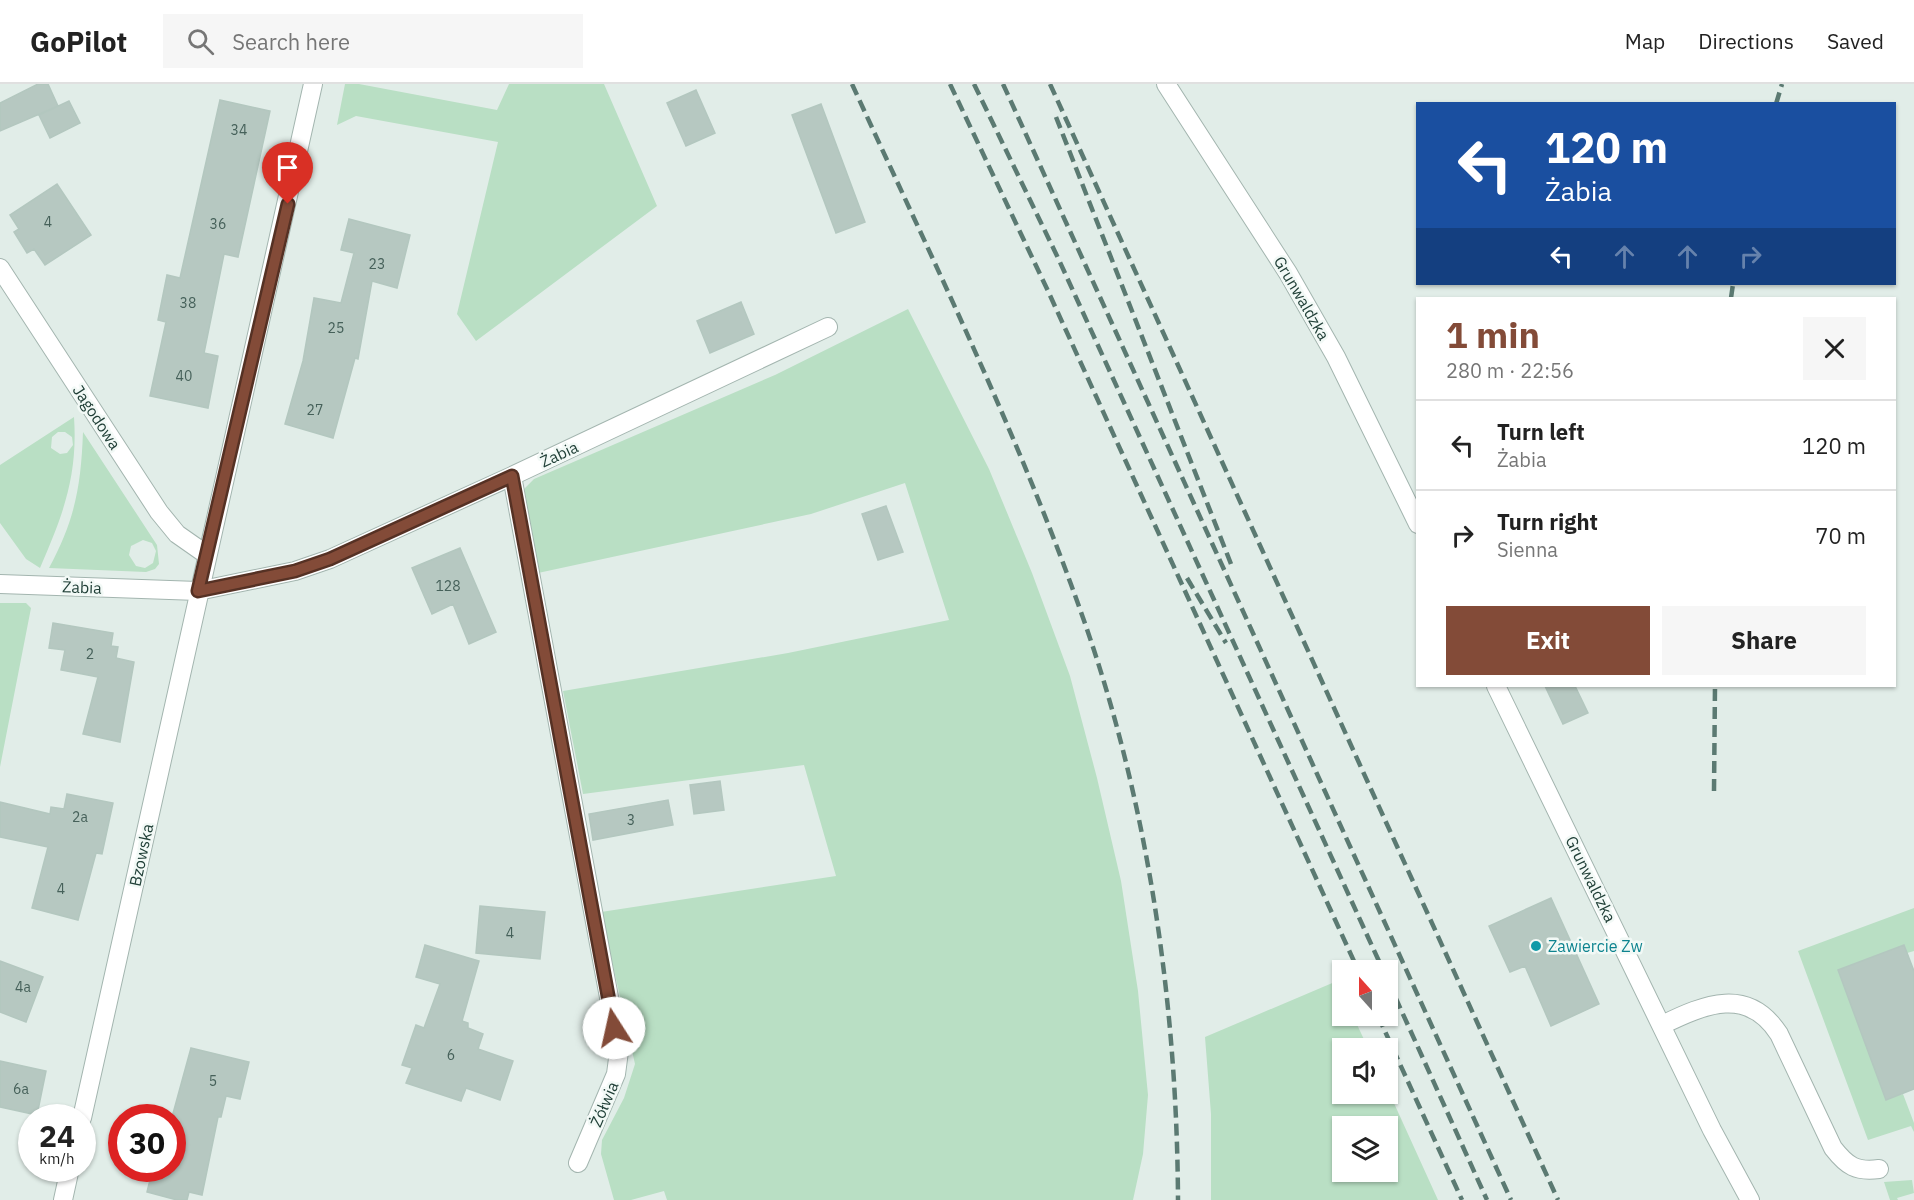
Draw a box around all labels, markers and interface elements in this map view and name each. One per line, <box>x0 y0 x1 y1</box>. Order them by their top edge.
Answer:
search box <box>163 14 583 68</box>
text: GoPilot <box>30 23 127 60</box>
icon: search <box>184 25 217 58</box>
text: Search here <box>232 27 350 56</box>
text: Map <box>1625 27 1665 55</box>
text: Directions <box>1698 27 1794 55</box>
text: Saved <box>1827 27 1884 55</box>
text: 120 m <box>1545 120 1668 175</box>
house number: 34 <box>231 121 247 139</box>
icon: left <box>1446 126 1524 204</box>
pin <box>262 142 313 204</box>
icon: arrive <box>271 151 304 184</box>
text: Żabia <box>1545 173 1612 208</box>
house number: 4 <box>44 213 52 231</box>
house number: 36 <box>210 215 226 233</box>
icon: left <box>1545 240 1578 273</box>
icon: ahead <box>1608 240 1641 273</box>
icon: ahead <box>1671 240 1704 273</box>
icon: right <box>1734 240 1767 273</box>
street label: Grunwaldzka <box>1270 252 1334 344</box>
house number: 23 <box>369 255 385 273</box>
house number: 38 <box>180 294 196 312</box>
text: 1 min <box>1446 311 1540 358</box>
button: close <box>1803 317 1866 380</box>
house number: 25 <box>328 319 344 337</box>
text: 280 m · 22:56 <box>1446 357 1574 384</box>
house number: 40 <box>176 367 192 385</box>
street label: Jagodowa <box>69 381 125 453</box>
house number: 27 <box>307 401 323 419</box>
text: Turn left <box>1497 417 1585 446</box>
icon: left <box>1446 429 1479 462</box>
text: 120 m <box>1802 431 1866 460</box>
street label: Żabia <box>537 436 582 471</box>
text: Żabia <box>1497 446 1547 473</box>
text: Turn right <box>1497 507 1598 536</box>
icon: right <box>1446 519 1479 552</box>
text: 70 m <box>1815 521 1866 550</box>
text: Sienna <box>1497 536 1558 563</box>
street label: Żabia <box>62 576 103 598</box>
house number: 128 <box>435 577 461 595</box>
button: Exit <box>1446 606 1650 675</box>
button: Share <box>1662 606 1866 675</box>
house number: 2 <box>86 645 94 663</box>
house number: 2a <box>72 808 88 826</box>
house number: 3 <box>627 811 635 829</box>
street label: Bzowska <box>125 821 157 888</box>
street label: Grunwaldzka <box>1561 832 1621 926</box>
house number: 4 <box>57 880 65 898</box>
house number: 4 <box>506 924 514 942</box>
place label: Zawiercie Zw <box>1548 936 1643 956</box>
marker: Zawiercie Zw <box>1529 939 1543 953</box>
north arrow <box>1332 960 1398 1026</box>
map controls <box>1332 960 1398 1182</box>
house number: 4a <box>15 978 31 996</box>
position arrow <box>582 996 646 1060</box>
button: sound <box>1332 1038 1398 1104</box>
house number: 6 <box>447 1046 455 1064</box>
house number: 5 <box>209 1072 217 1090</box>
street label: Żółwia <box>586 1078 623 1130</box>
house number: 6a <box>13 1080 29 1098</box>
speed limit sign: 30 <box>108 1104 186 1182</box>
text: 24 <box>39 1116 75 1155</box>
button: layers <box>1332 1116 1398 1182</box>
text: km/h <box>39 1149 75 1168</box>

